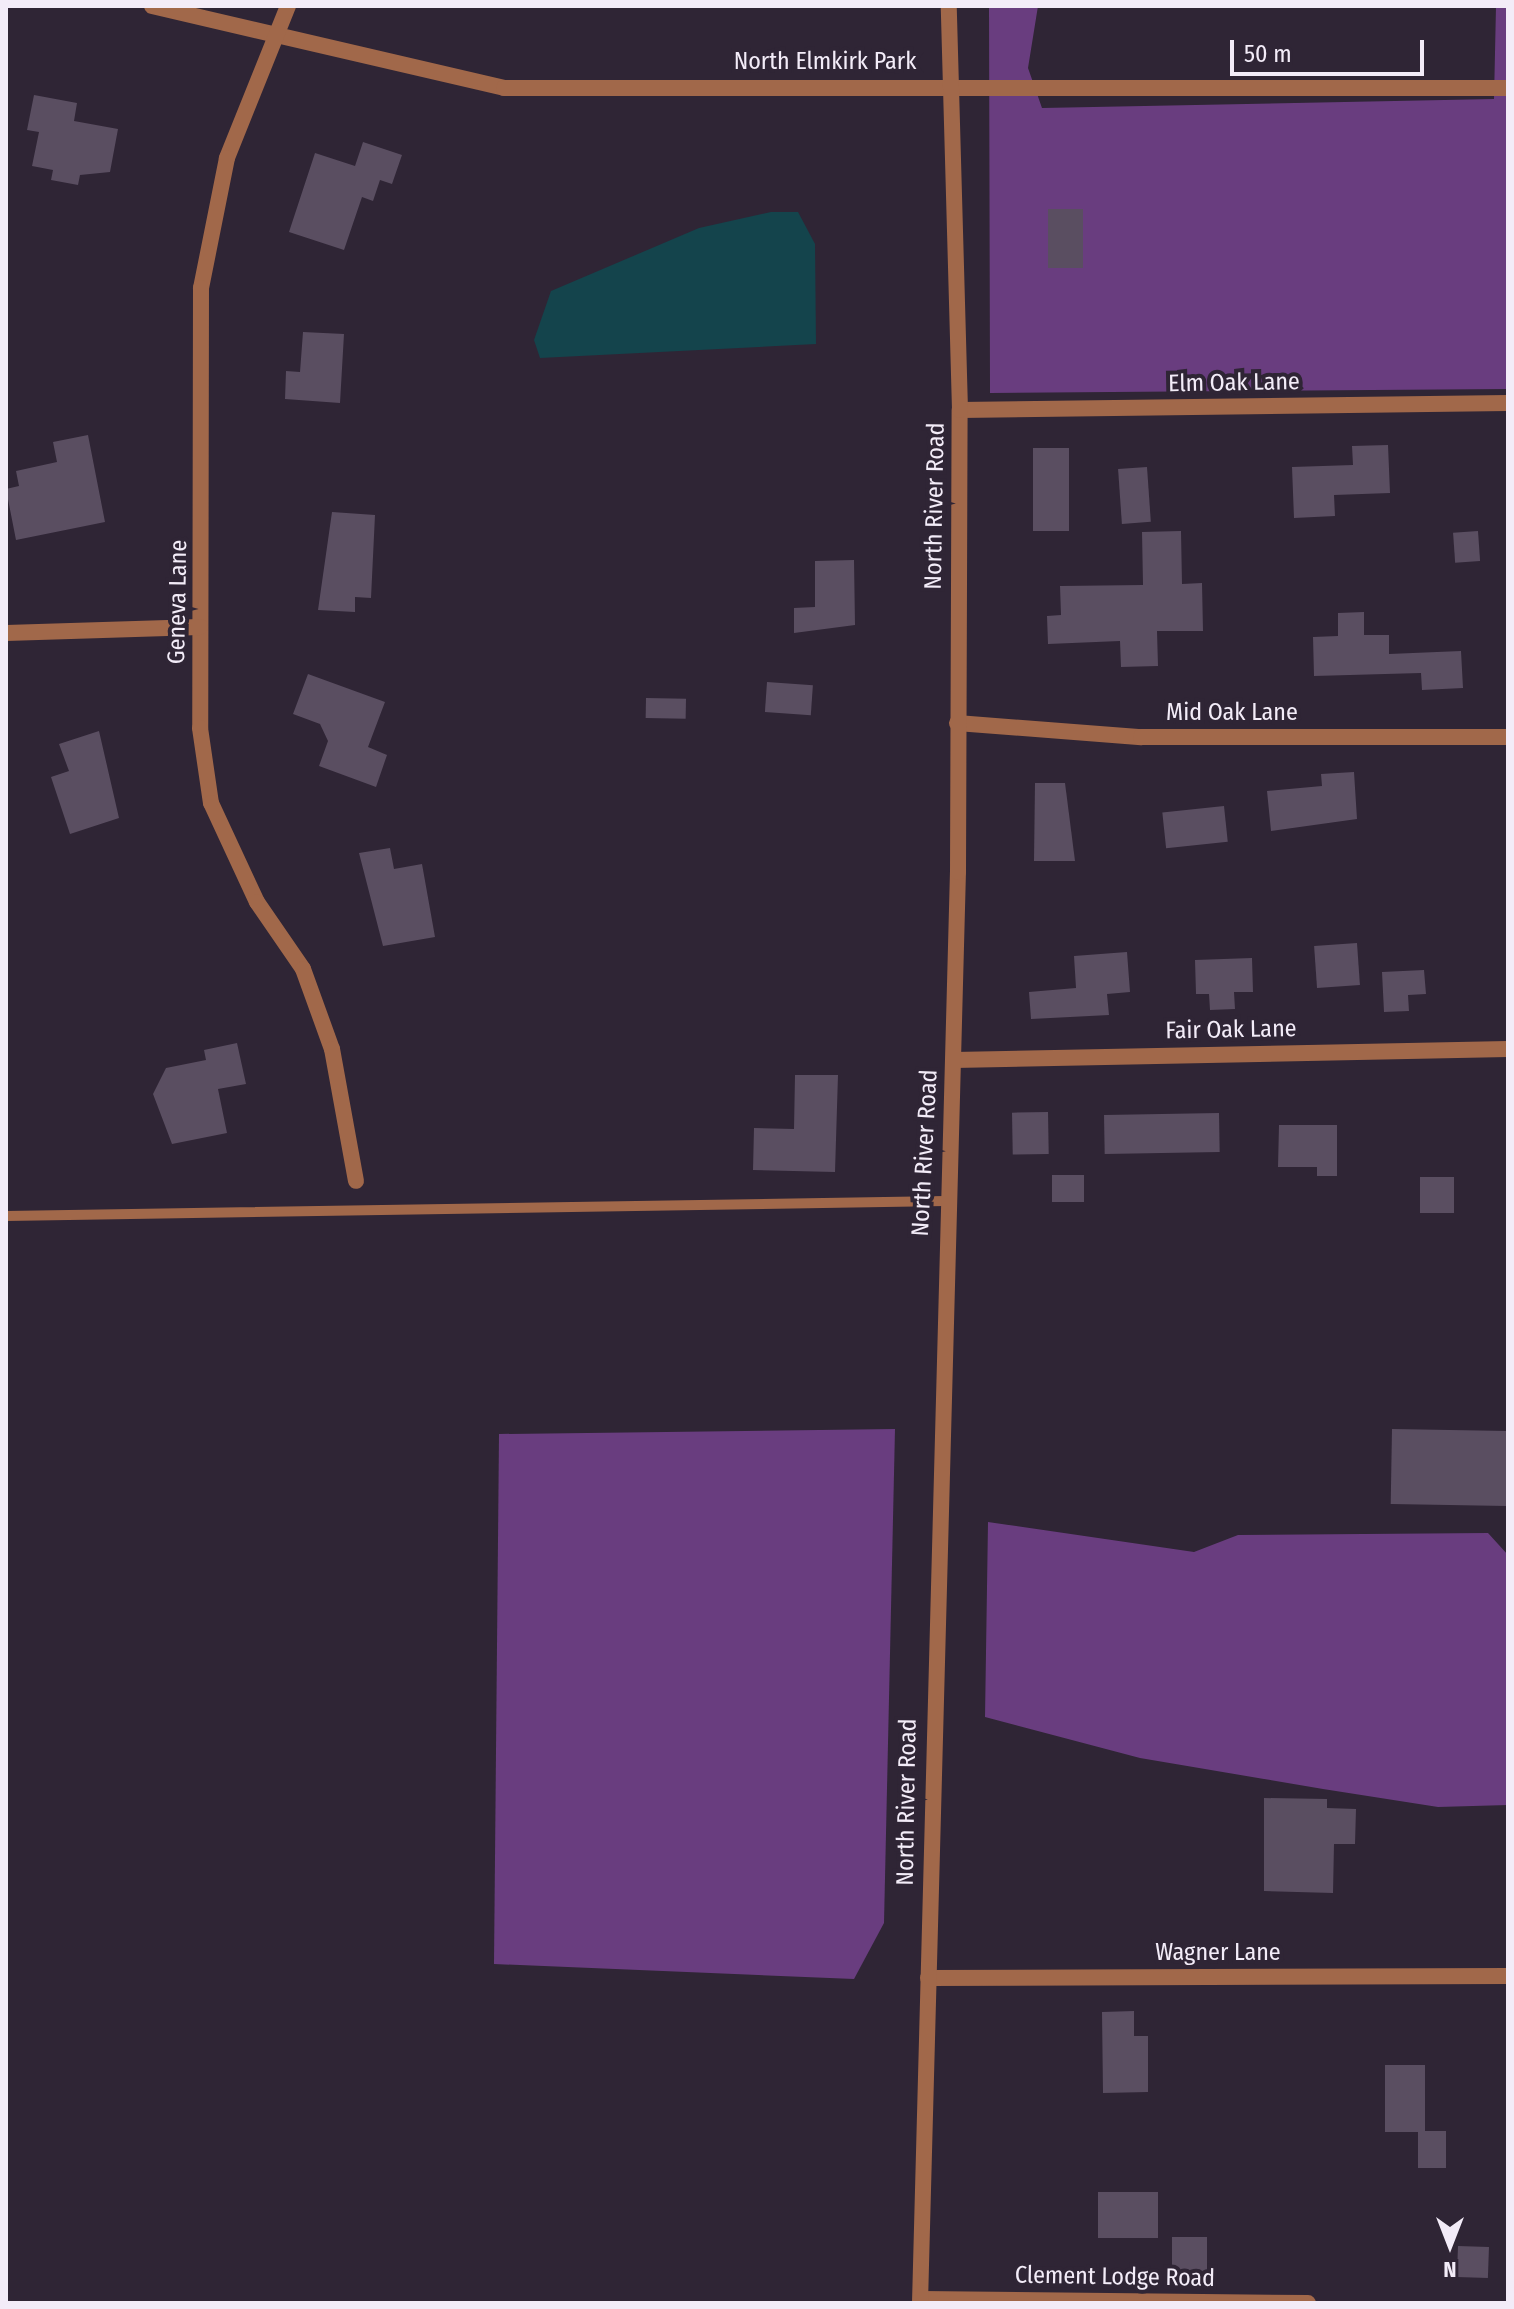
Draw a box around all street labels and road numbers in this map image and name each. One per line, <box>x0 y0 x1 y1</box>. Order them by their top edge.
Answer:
street label: North Elmkirk Park <box>734 48 916 76</box>
street label: Elm Oak Lane <box>1168 367 1300 399</box>
street label: North River Road <box>919 422 951 590</box>
street label: Geneva Lane <box>163 540 193 664</box>
street label: Mid Oak Lane <box>1166 699 1298 727</box>
street label: Fair Oak Lane <box>1165 1014 1297 1046</box>
street label: North River Road <box>906 1069 944 1237</box>
street label: North River Road <box>891 1718 923 1886</box>
street label: Wagner Lane <box>1155 1939 1281 1967</box>
street label: Clement Lodge Road <box>1015 2261 1215 2293</box>

